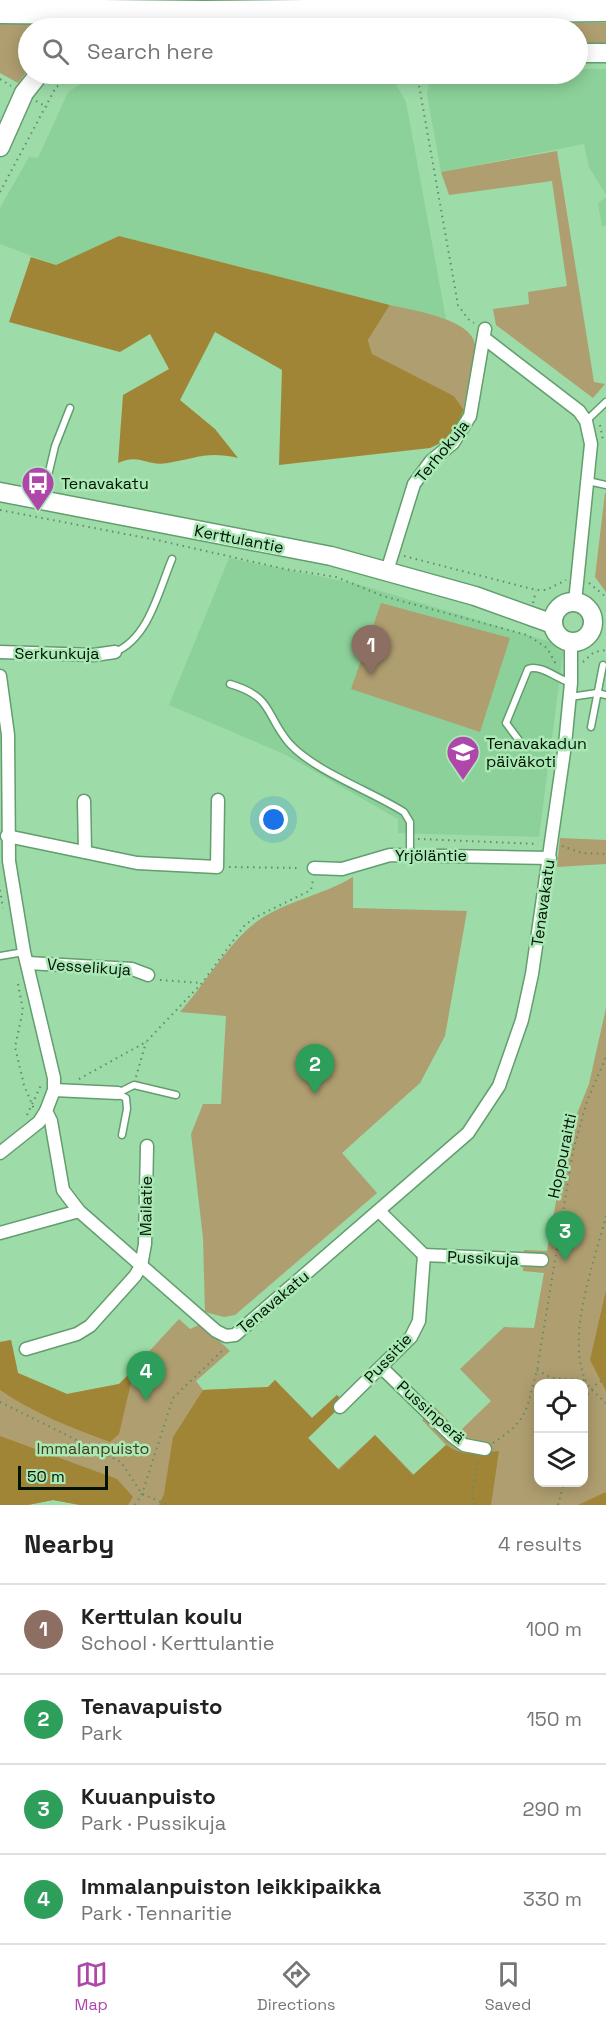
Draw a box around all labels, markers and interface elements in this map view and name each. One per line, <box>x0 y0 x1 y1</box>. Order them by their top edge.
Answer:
search box <box>18 18 588 84</box>
icon: search <box>39 35 72 68</box>
text: Search here <box>87 37 214 65</box>
street label: Terhokuja <box>410 415 474 487</box>
bus stop icon: Tenavakatu <box>20 465 56 512</box>
place label: Tenavakatu <box>61 473 149 494</box>
street label: Kerttulantie <box>192 520 286 558</box>
pin: 1 <box>352 626 391 675</box>
street label: Serkunkuja <box>14 643 100 664</box>
place label: Tenavakadun päiväkoti <box>486 733 587 772</box>
school or university icon: Tenavakadun päiväkoti <box>445 734 481 781</box>
your location <box>259 805 288 834</box>
street label: Yrjöläntie <box>395 845 467 866</box>
street label: Tenavakatu <box>526 858 560 948</box>
street label: Vesselikuja <box>46 954 132 980</box>
pin: 2 <box>296 1044 334 1094</box>
street label: Hoppuraitti <box>543 1112 581 1200</box>
street label: Mailatie <box>135 1176 157 1236</box>
pin: 3 <box>546 1212 584 1261</box>
street label: Pussikuja <box>447 1246 519 1270</box>
street label: Tenavakatu <box>233 1266 313 1338</box>
street label: Pussitie <box>360 1329 416 1387</box>
pin: 4 <box>126 1352 166 1401</box>
street label: Pussinperä <box>392 1376 470 1448</box>
map controls <box>534 1379 588 1487</box>
button: locate <box>534 1379 588 1433</box>
button: layers <box>534 1433 588 1487</box>
park label: Immalanpuisto <box>37 1438 149 1459</box>
scale bar <box>18 1463 108 1490</box>
text: 50 m <box>27 1466 65 1487</box>
text: Nearby <box>24 1527 114 1561</box>
text: 4 results <box>498 1531 582 1557</box>
text: Kerttulan koulu <box>81 1602 243 1630</box>
text: 1 <box>39 1616 48 1642</box>
text: 100 m <box>526 1616 582 1642</box>
text: School · Kerttulantie <box>81 1630 275 1656</box>
text: Tenavapuisto <box>81 1692 223 1720</box>
text: 2 <box>38 1706 49 1732</box>
text: 150 m <box>527 1706 582 1732</box>
text: Park <box>81 1720 123 1746</box>
text: Kuuanpuisto <box>81 1782 216 1810</box>
text: 3 <box>37 1796 50 1822</box>
text: 290 m <box>523 1796 582 1822</box>
text: Park · Pussikuja <box>81 1810 226 1836</box>
text: Immalanpuiston leikkipaikka <box>81 1872 381 1900</box>
text: 4 <box>37 1886 50 1912</box>
text: 330 m <box>523 1886 582 1912</box>
text: Park · Tennaritie <box>81 1900 232 1926</box>
tab: Map <box>75 1958 108 2015</box>
tab: Directions <box>257 1958 336 2015</box>
tab: Saved <box>485 1958 531 2015</box>

